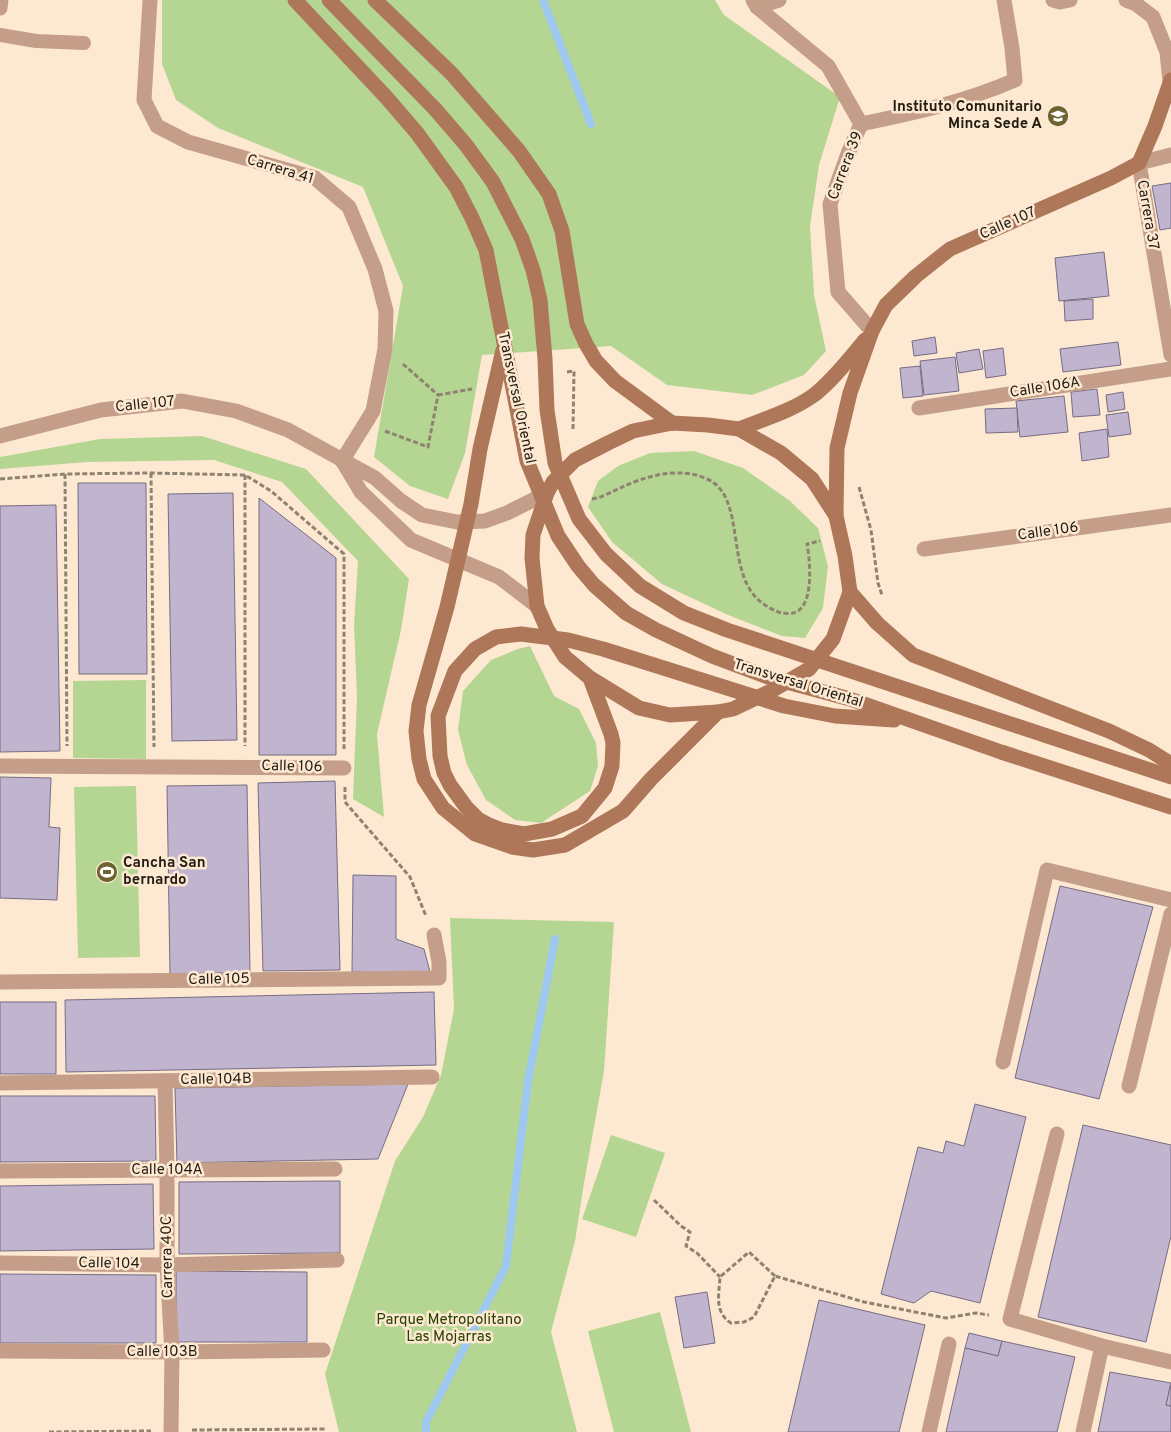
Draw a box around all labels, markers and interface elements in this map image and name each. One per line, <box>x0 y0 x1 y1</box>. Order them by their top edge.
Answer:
place label: Instituto Comunitario Minca Sede A <box>892 98 1042 134</box>
school or university icon: Instituto Comunitario Minca Sede A <box>1046 104 1070 128</box>
street label: Carrera 39 <box>824 129 868 203</box>
street label: Carrera 41 <box>244 151 316 189</box>
street label: Carrera 37 <box>1131 178 1163 252</box>
street label: Calle 107 <box>977 203 1039 245</box>
street label: Transversal Oriental <box>493 330 539 466</box>
street label: Calle 106A <box>1008 373 1082 403</box>
street label: Calle 107 <box>114 392 176 418</box>
street label: Calle 106 <box>1016 518 1080 546</box>
street label: Transversal Oriental <box>731 655 865 713</box>
street label: Calle 106 <box>261 757 323 777</box>
place label: Cancha San bernardo <box>123 854 206 890</box>
sports icon: Cancha San bernardo <box>95 860 119 884</box>
street label: Calle 105 <box>188 970 250 990</box>
street label: Calle 104B <box>180 1070 252 1090</box>
street label: Calle 104A <box>131 1161 203 1180</box>
street label: Carrera 40C <box>158 1215 178 1299</box>
street label: Calle 104 <box>78 1254 140 1274</box>
park label: Parque Metropolitano Las Mojarras <box>376 1311 522 1347</box>
street label: Calle 103B <box>126 1343 198 1362</box>

